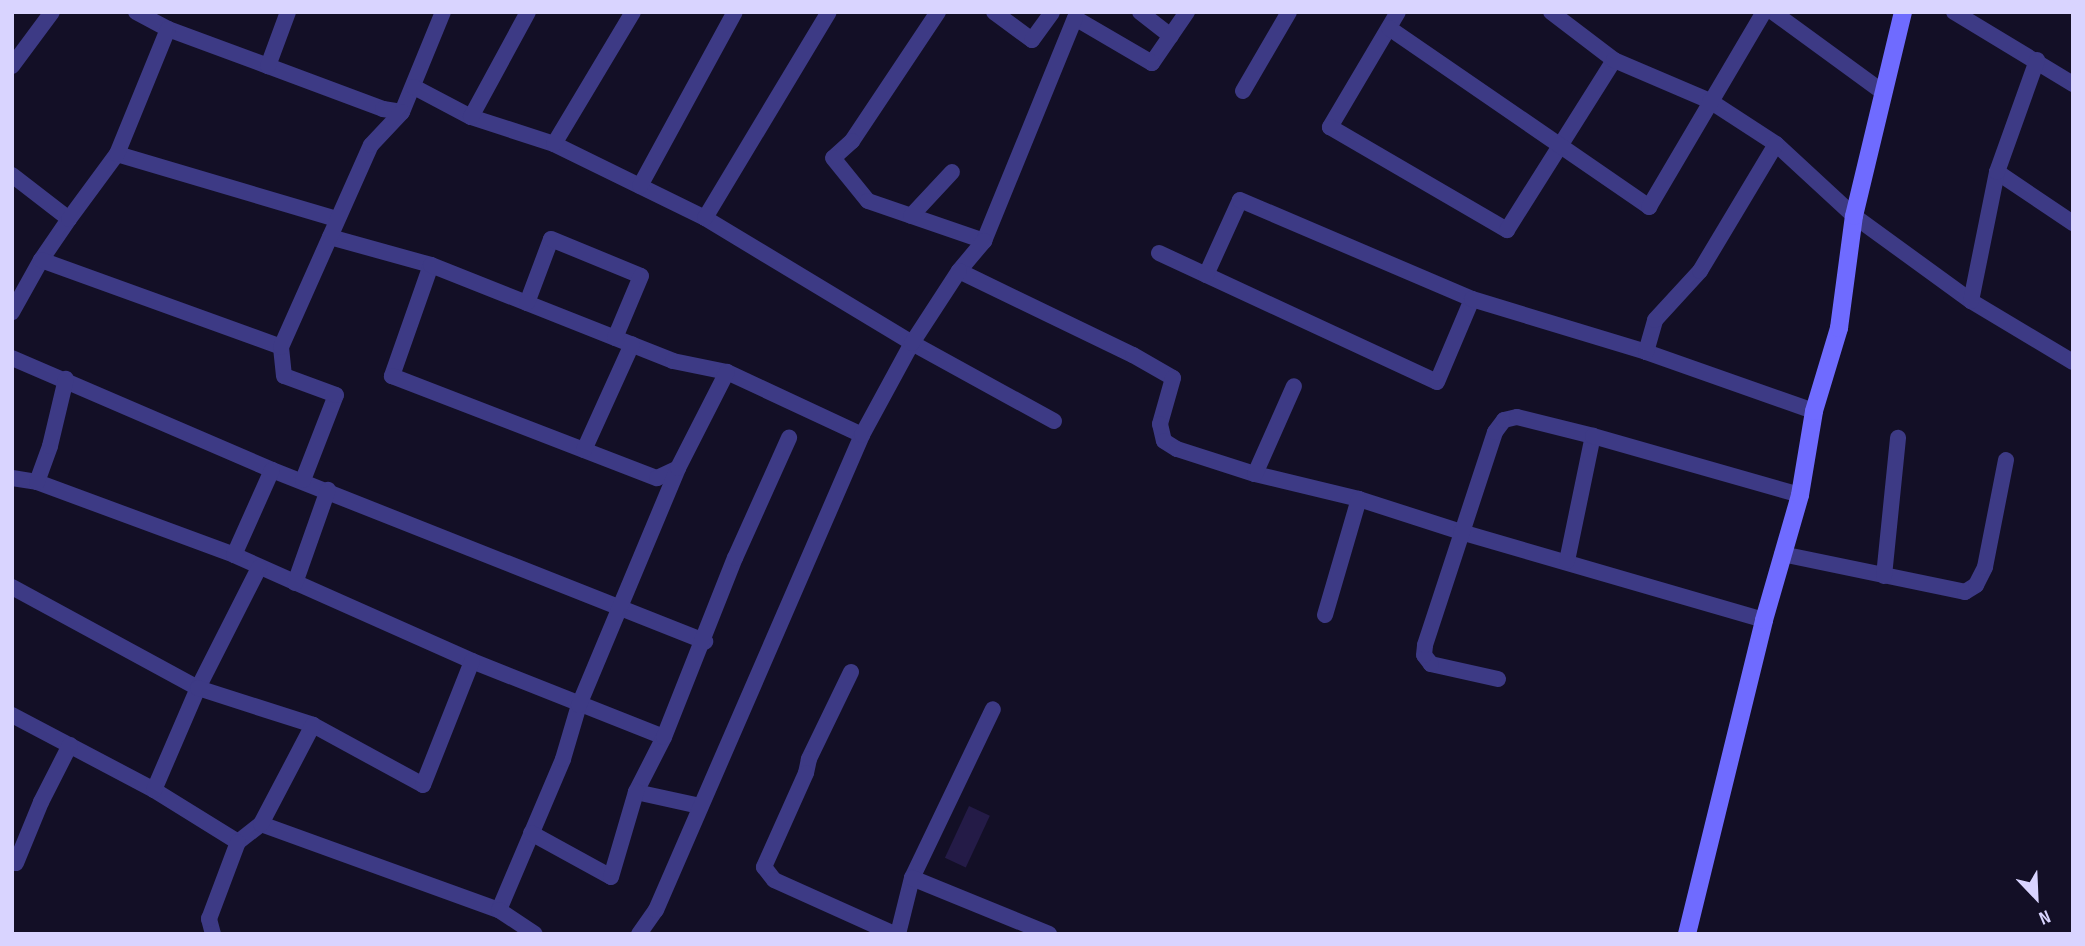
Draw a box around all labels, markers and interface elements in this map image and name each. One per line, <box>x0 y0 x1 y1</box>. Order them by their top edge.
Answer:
north arrow <box>2001 862 2071 932</box>
text: N <box>2035 904 2054 929</box>

